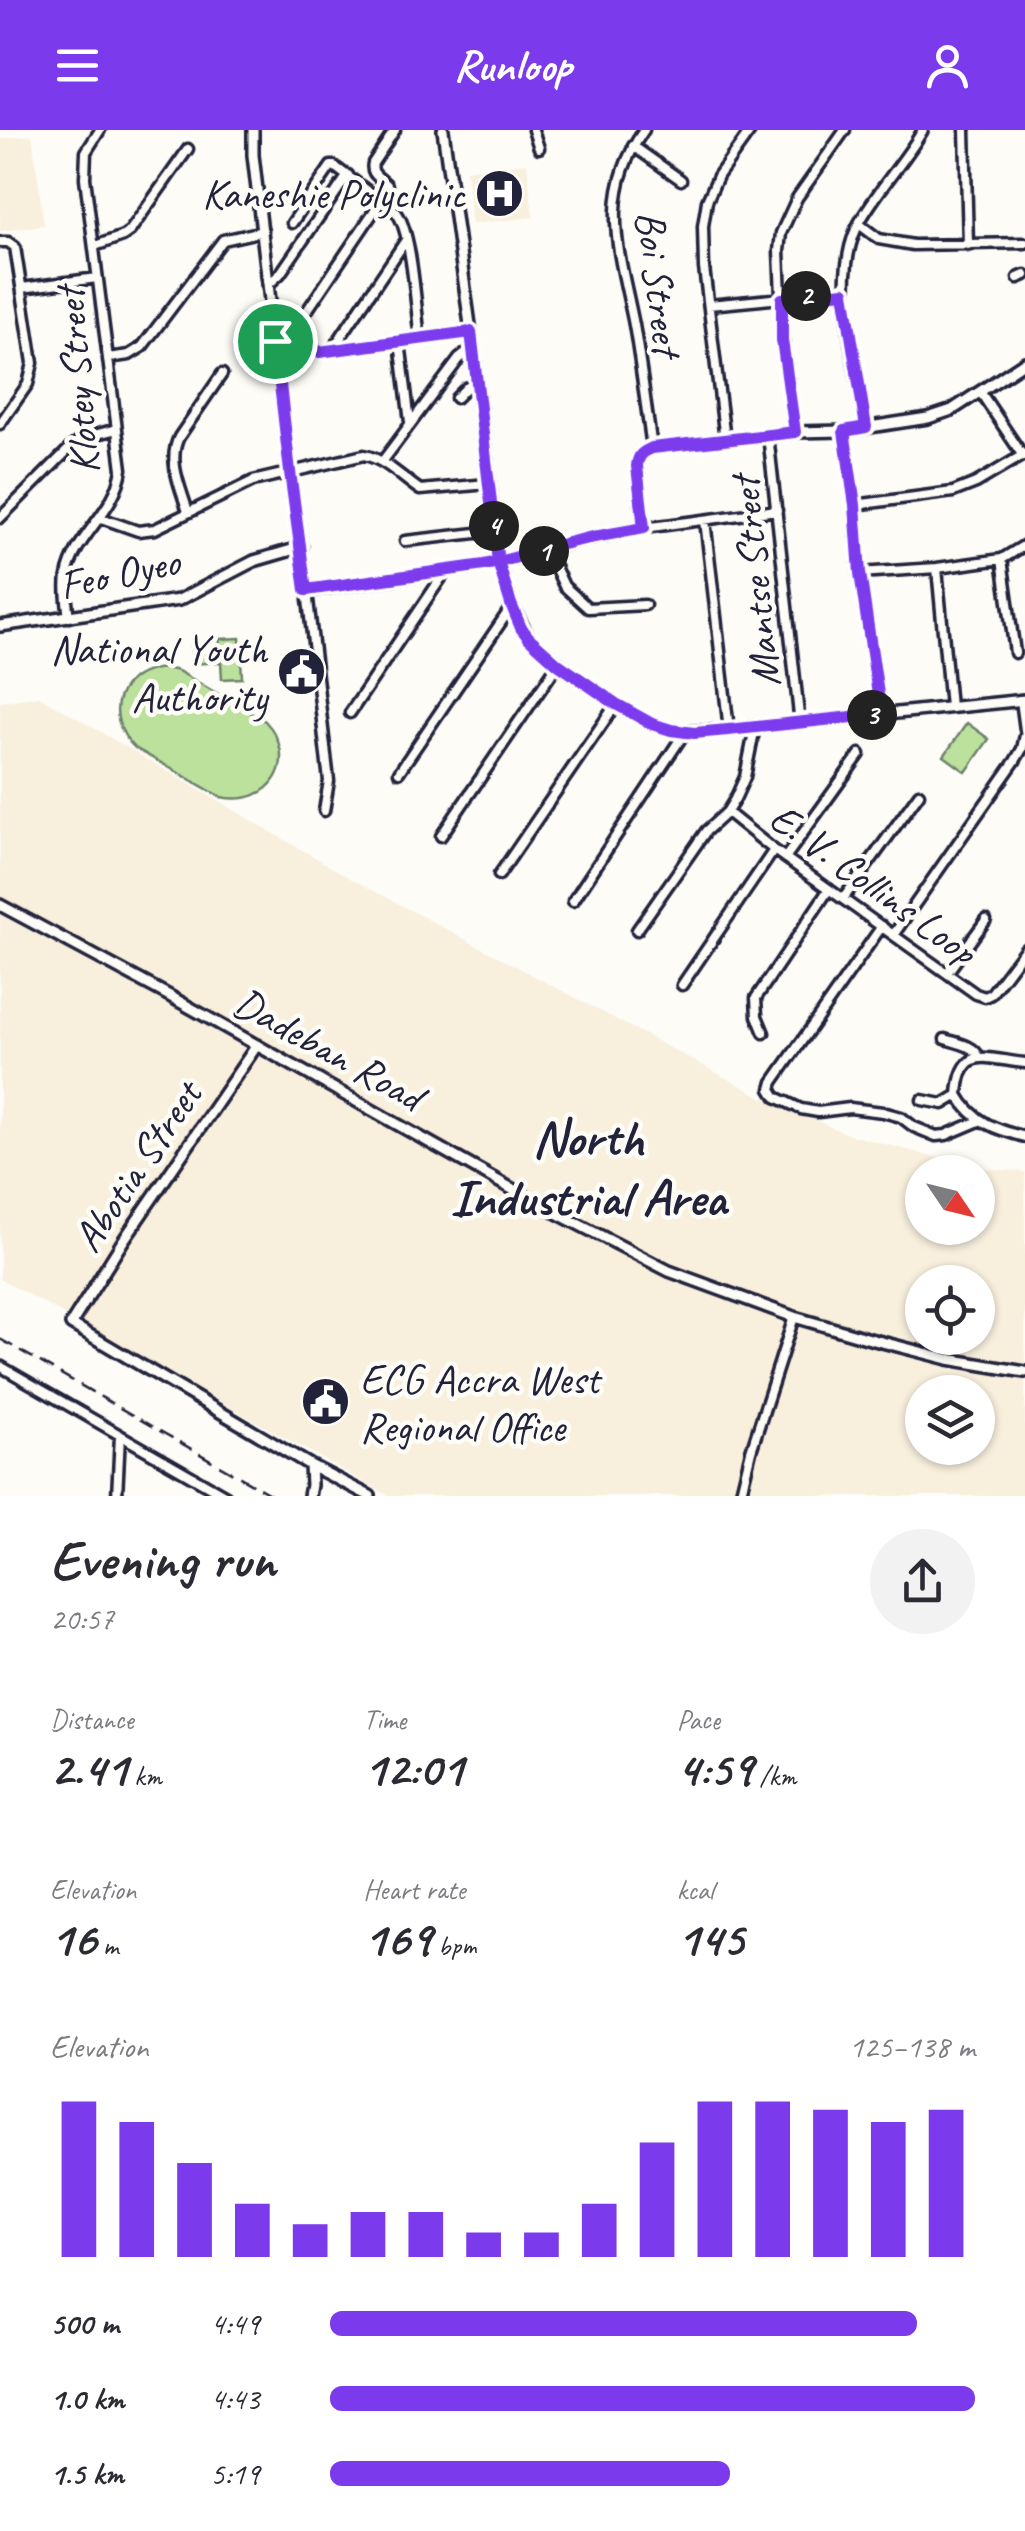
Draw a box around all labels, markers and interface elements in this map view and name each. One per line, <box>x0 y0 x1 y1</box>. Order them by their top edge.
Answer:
text: Runloop <box>453 37 572 94</box>
icon: menu <box>50 38 105 93</box>
icon: person <box>920 38 975 93</box>
hospital icon: Kaneshie Polyclinic <box>474 167 526 219</box>
place label: Kaneshie Polyclinic <box>202 168 466 221</box>
street label: Boi Street <box>623 208 694 364</box>
pin: 2 <box>781 271 831 321</box>
text: 2 <box>800 278 812 313</box>
street label: Klotey Street <box>43 280 112 476</box>
pin <box>233 299 318 384</box>
icon: arrive <box>248 314 303 369</box>
street label: Mantse Street <box>718 469 793 690</box>
pin: 4 <box>469 501 519 551</box>
text: 4 <box>488 508 500 543</box>
pin: 1 <box>519 526 569 576</box>
text: 1 <box>538 533 550 568</box>
street label: Feo Oyeo <box>54 534 186 612</box>
place label: National Youth Authority <box>50 623 270 724</box>
public building icon: National Youth Authority <box>276 646 328 698</box>
pin: 3 <box>847 690 897 740</box>
text: 3 <box>866 697 878 732</box>
street label: E. V. Collins Loop <box>759 791 989 978</box>
street label: Dadeban Road <box>225 976 438 1126</box>
street label: Abotia Street <box>61 1068 216 1262</box>
district label: North Industrial Area <box>450 1105 730 1231</box>
north arrow <box>905 1155 995 1245</box>
map controls <box>905 1155 995 1465</box>
button: locate <box>905 1265 995 1355</box>
place label: ECG Accra West Regional Office <box>360 1353 603 1454</box>
button: layers <box>905 1375 995 1465</box>
public building icon: ECG Accra West Regional Office <box>299 1376 351 1428</box>
text: Evening run <box>50 1525 275 1595</box>
button: share <box>870 1529 975 1634</box>
text: 20:57 <box>50 1598 114 1639</box>
text: Distance <box>50 1702 134 1737</box>
text: Time <box>363 1702 406 1737</box>
text: Pace <box>677 1702 720 1737</box>
text: 2.41 <box>50 1737 127 1800</box>
text: 12:01 <box>363 1737 463 1800</box>
text: 4:59 <box>677 1737 753 1800</box>
text: km <box>127 1758 162 1793</box>
text: /km <box>753 1758 796 1793</box>
text: Elevation <box>50 1872 136 1907</box>
text: Heart rate <box>363 1872 465 1907</box>
text: kcal <box>677 1872 714 1907</box>
text: 16 <box>50 1907 96 1970</box>
text: 169 <box>363 1907 431 1970</box>
text: 145 <box>677 1907 743 1970</box>
text: m <box>96 1928 119 1963</box>
text: bpm <box>431 1928 477 1963</box>
text: Elevation <box>50 2026 148 2067</box>
text: 125–138 m <box>849 2026 975 2067</box>
text: 500 m <box>50 2303 119 2344</box>
text: 4:49 <box>210 2303 260 2344</box>
text: 1.0 km <box>50 2378 124 2419</box>
text: 4:43 <box>210 2378 260 2419</box>
text: 1.5 km <box>50 2453 124 2494</box>
text: 5:19 <box>210 2453 260 2494</box>

